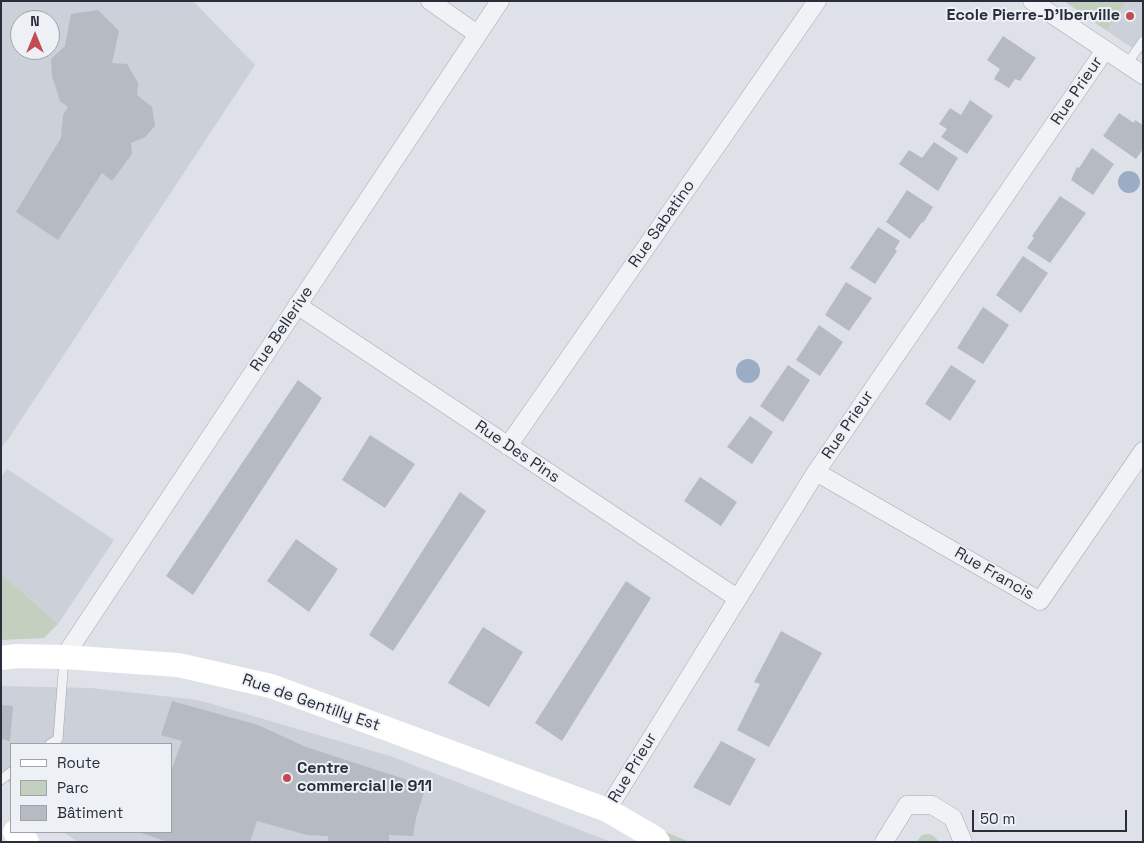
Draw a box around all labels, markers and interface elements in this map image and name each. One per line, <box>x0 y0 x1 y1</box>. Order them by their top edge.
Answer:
place label: Ecole Pierre-D'Iberville <box>947 6 1120 26</box>
north arrow <box>10 10 60 60</box>
marker: Ecole Pierre-D'Iberville <box>1124 10 1136 22</box>
text: N <box>30 12 40 30</box>
street label: Rue Prieur <box>1047 53 1107 129</box>
street label: Rue Sabatino <box>625 177 699 271</box>
street label: Rue Bellerive <box>246 283 318 375</box>
street label: Rue Prieur <box>818 387 878 463</box>
street label: Rue Des Pins <box>471 417 563 487</box>
street label: Rue Francis <box>951 543 1037 605</box>
street label: Rue de Gentilly Est <box>240 670 382 736</box>
street label: Rue Prieur <box>605 729 661 807</box>
legend <box>10 743 172 833</box>
text: Route <box>57 753 100 772</box>
place label: Centre commercial le 911 <box>297 759 432 797</box>
marker: Centre commercial le 911 <box>281 772 293 784</box>
text: Parc <box>57 778 89 797</box>
scale bar <box>974 800 1129 832</box>
text: Bâtiment <box>57 803 123 822</box>
text: 50 m <box>980 809 1015 828</box>

